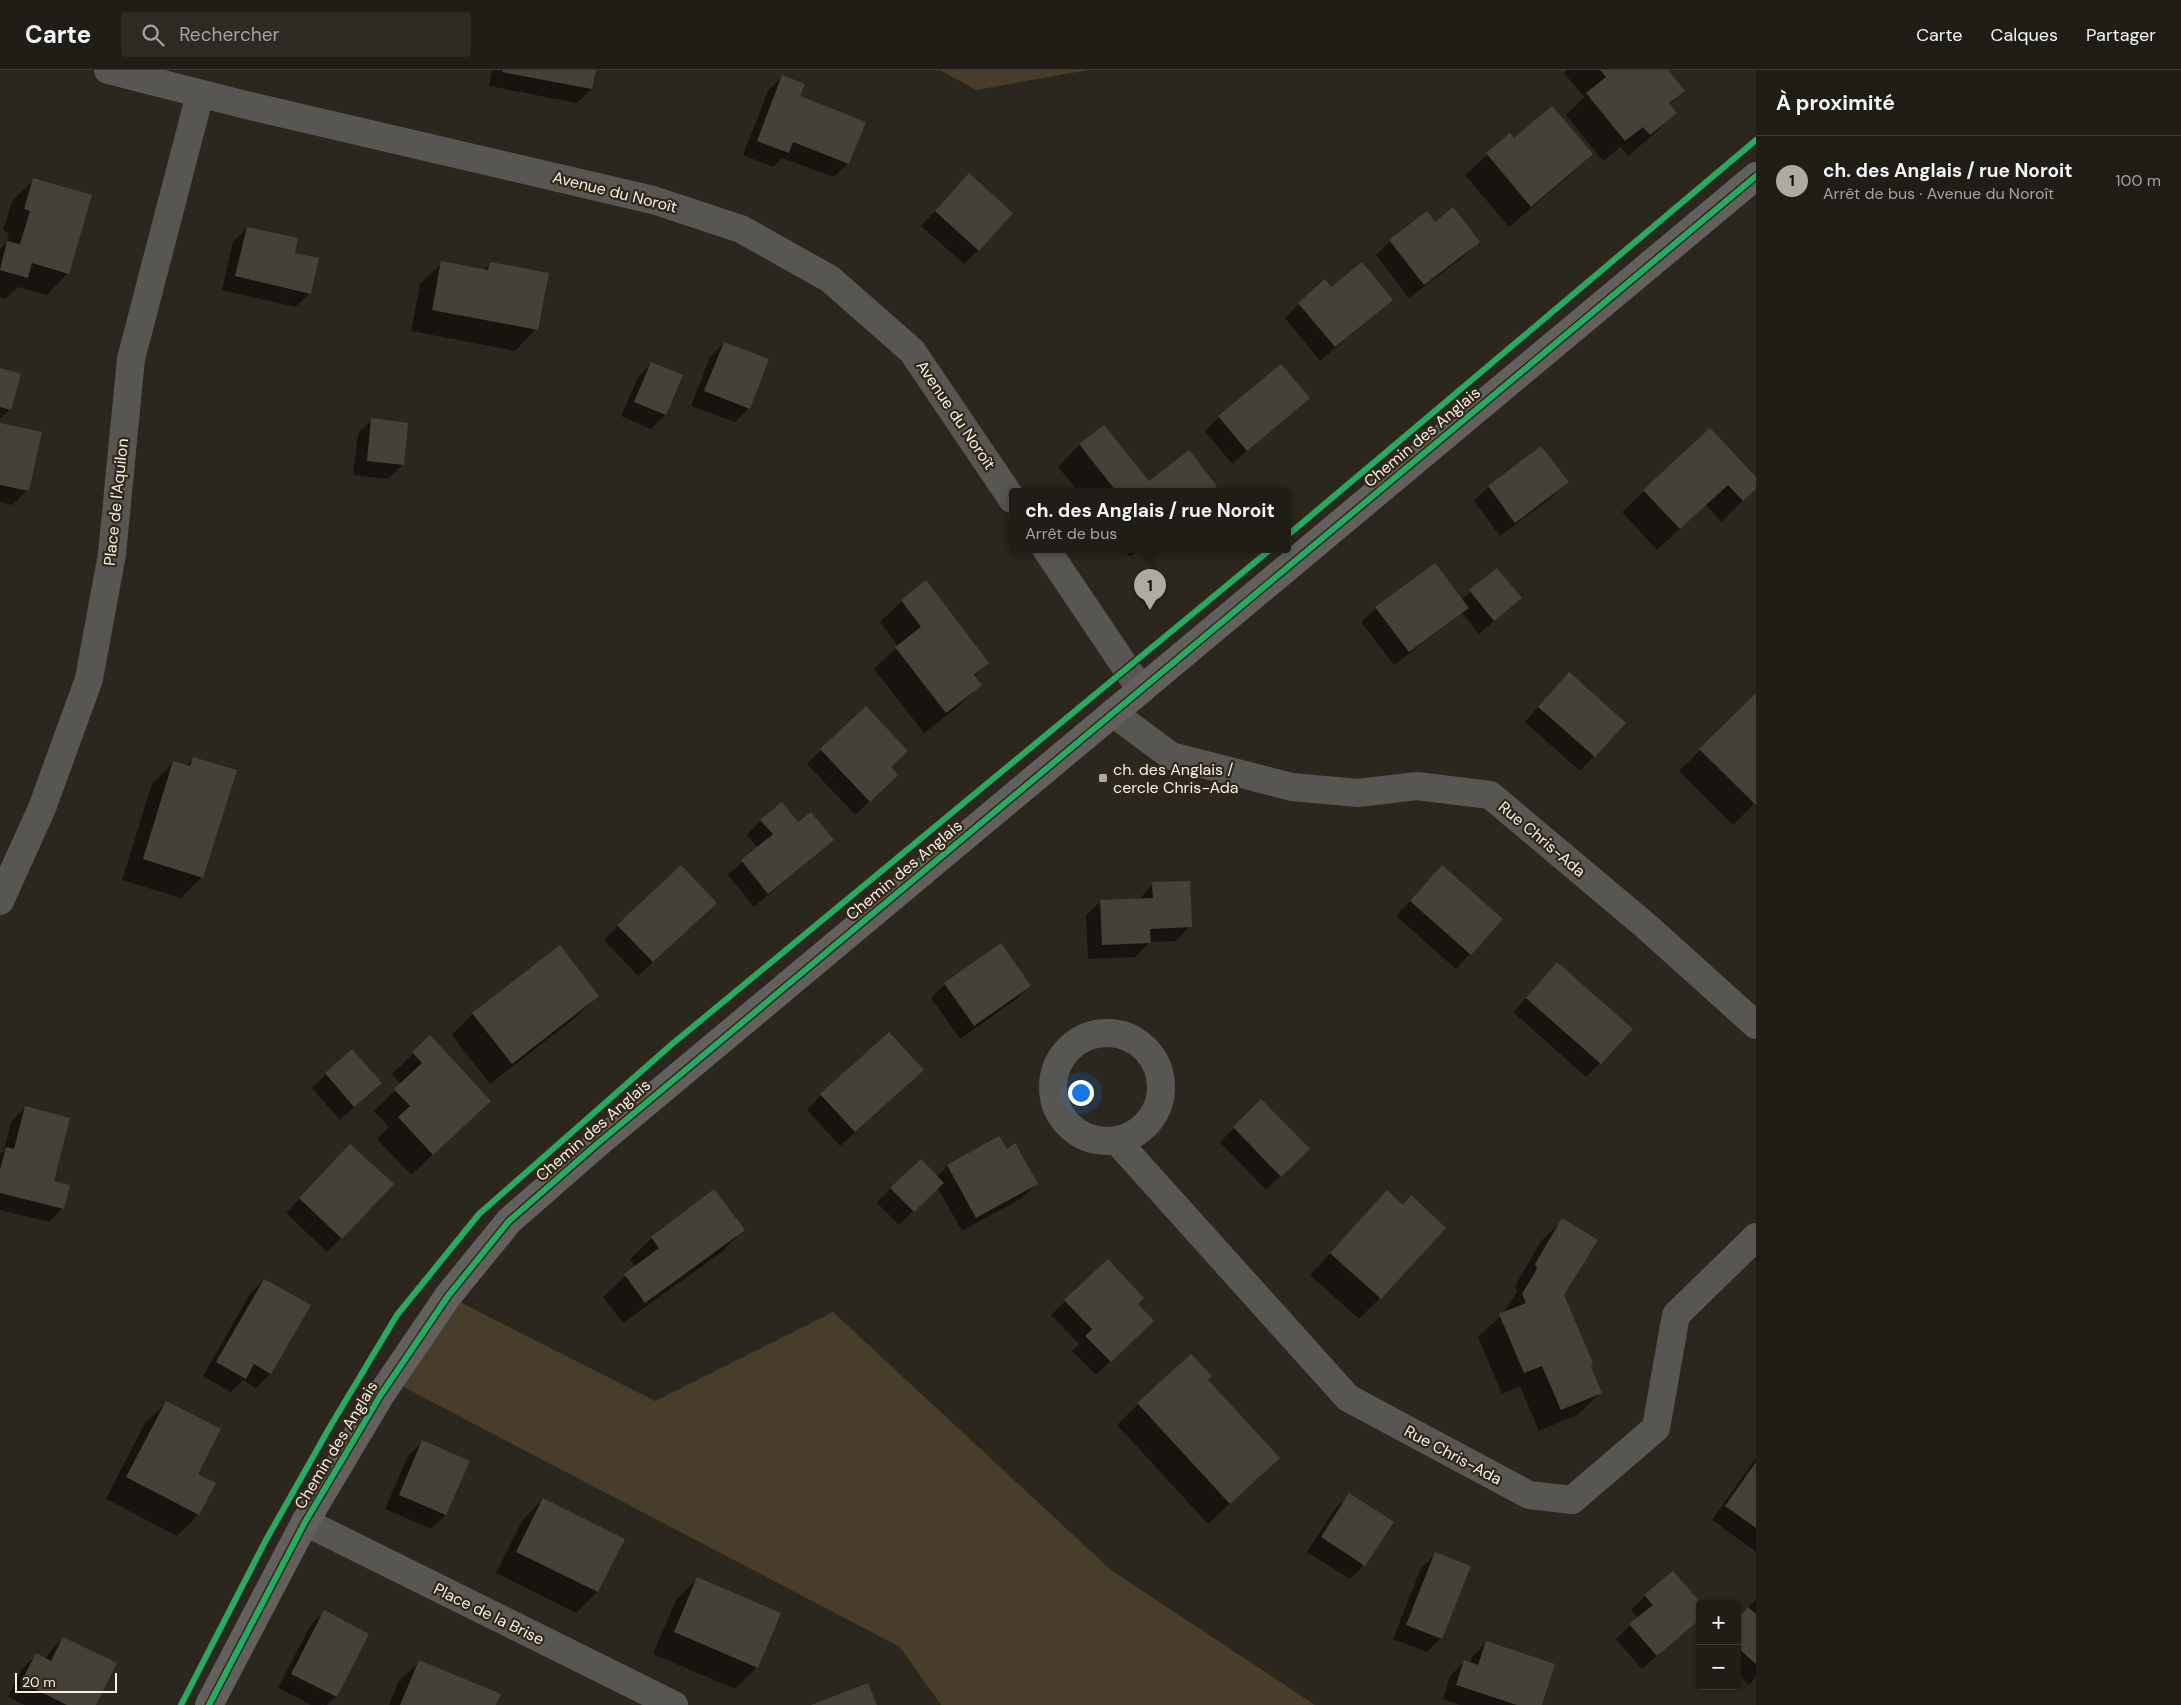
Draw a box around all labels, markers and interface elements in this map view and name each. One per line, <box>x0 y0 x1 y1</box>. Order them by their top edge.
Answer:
search box <box>121 12 471 57</box>
text: Carte <box>25 19 91 50</box>
icon: search <box>139 21 167 49</box>
text: Rechercher <box>179 22 280 47</box>
text: Carte <box>1916 23 1963 47</box>
text: Calques <box>1991 23 2058 47</box>
text: Partager <box>2086 23 2156 47</box>
text: À proximité <box>1776 89 1895 117</box>
text: ch. des Anglais / rue Noroit <box>1823 158 2073 183</box>
street label: Avenue du Noroît <box>551 166 679 218</box>
text: 1 <box>1789 170 1795 191</box>
text: 100 m <box>2116 170 2161 191</box>
text: Arrêt de bus · Avenue du Noroît <box>1823 183 2054 204</box>
street label: Avenue du Noroît <box>912 356 1000 474</box>
street label: Chemin des Anglais <box>1359 382 1485 492</box>
street label: Place de l'Aquilon <box>99 437 133 567</box>
popup <box>1009 488 1291 553</box>
text: ch. des Anglais / rue Noroit <box>1025 498 1275 523</box>
text: Arrêt de bus <box>1025 523 1117 544</box>
pin: 1 <box>1134 569 1166 610</box>
place label: ch. des Anglais / cercle Chris-Ada <box>1113 759 1239 798</box>
marker: ch. des Anglais / cercle Chris-Ada <box>1097 772 1109 784</box>
street label: Rue Chris-Ada <box>1494 796 1590 882</box>
street label: Chemin des Anglais <box>841 815 967 925</box>
street label: Chemin des Anglais <box>531 1074 655 1186</box>
your location <box>1068 1080 1094 1106</box>
street label: Chemin des Anglais <box>290 1377 382 1513</box>
street label: Rue Chris-Ada <box>1401 1420 1505 1490</box>
street label: Place de la Brise <box>430 1578 548 1650</box>
map controls <box>1696 1600 1741 1690</box>
button: + <box>1696 1600 1741 1645</box>
button: − <box>1696 1645 1741 1690</box>
scale bar <box>15 1670 118 1693</box>
text: 20 m <box>22 1673 56 1691</box>

